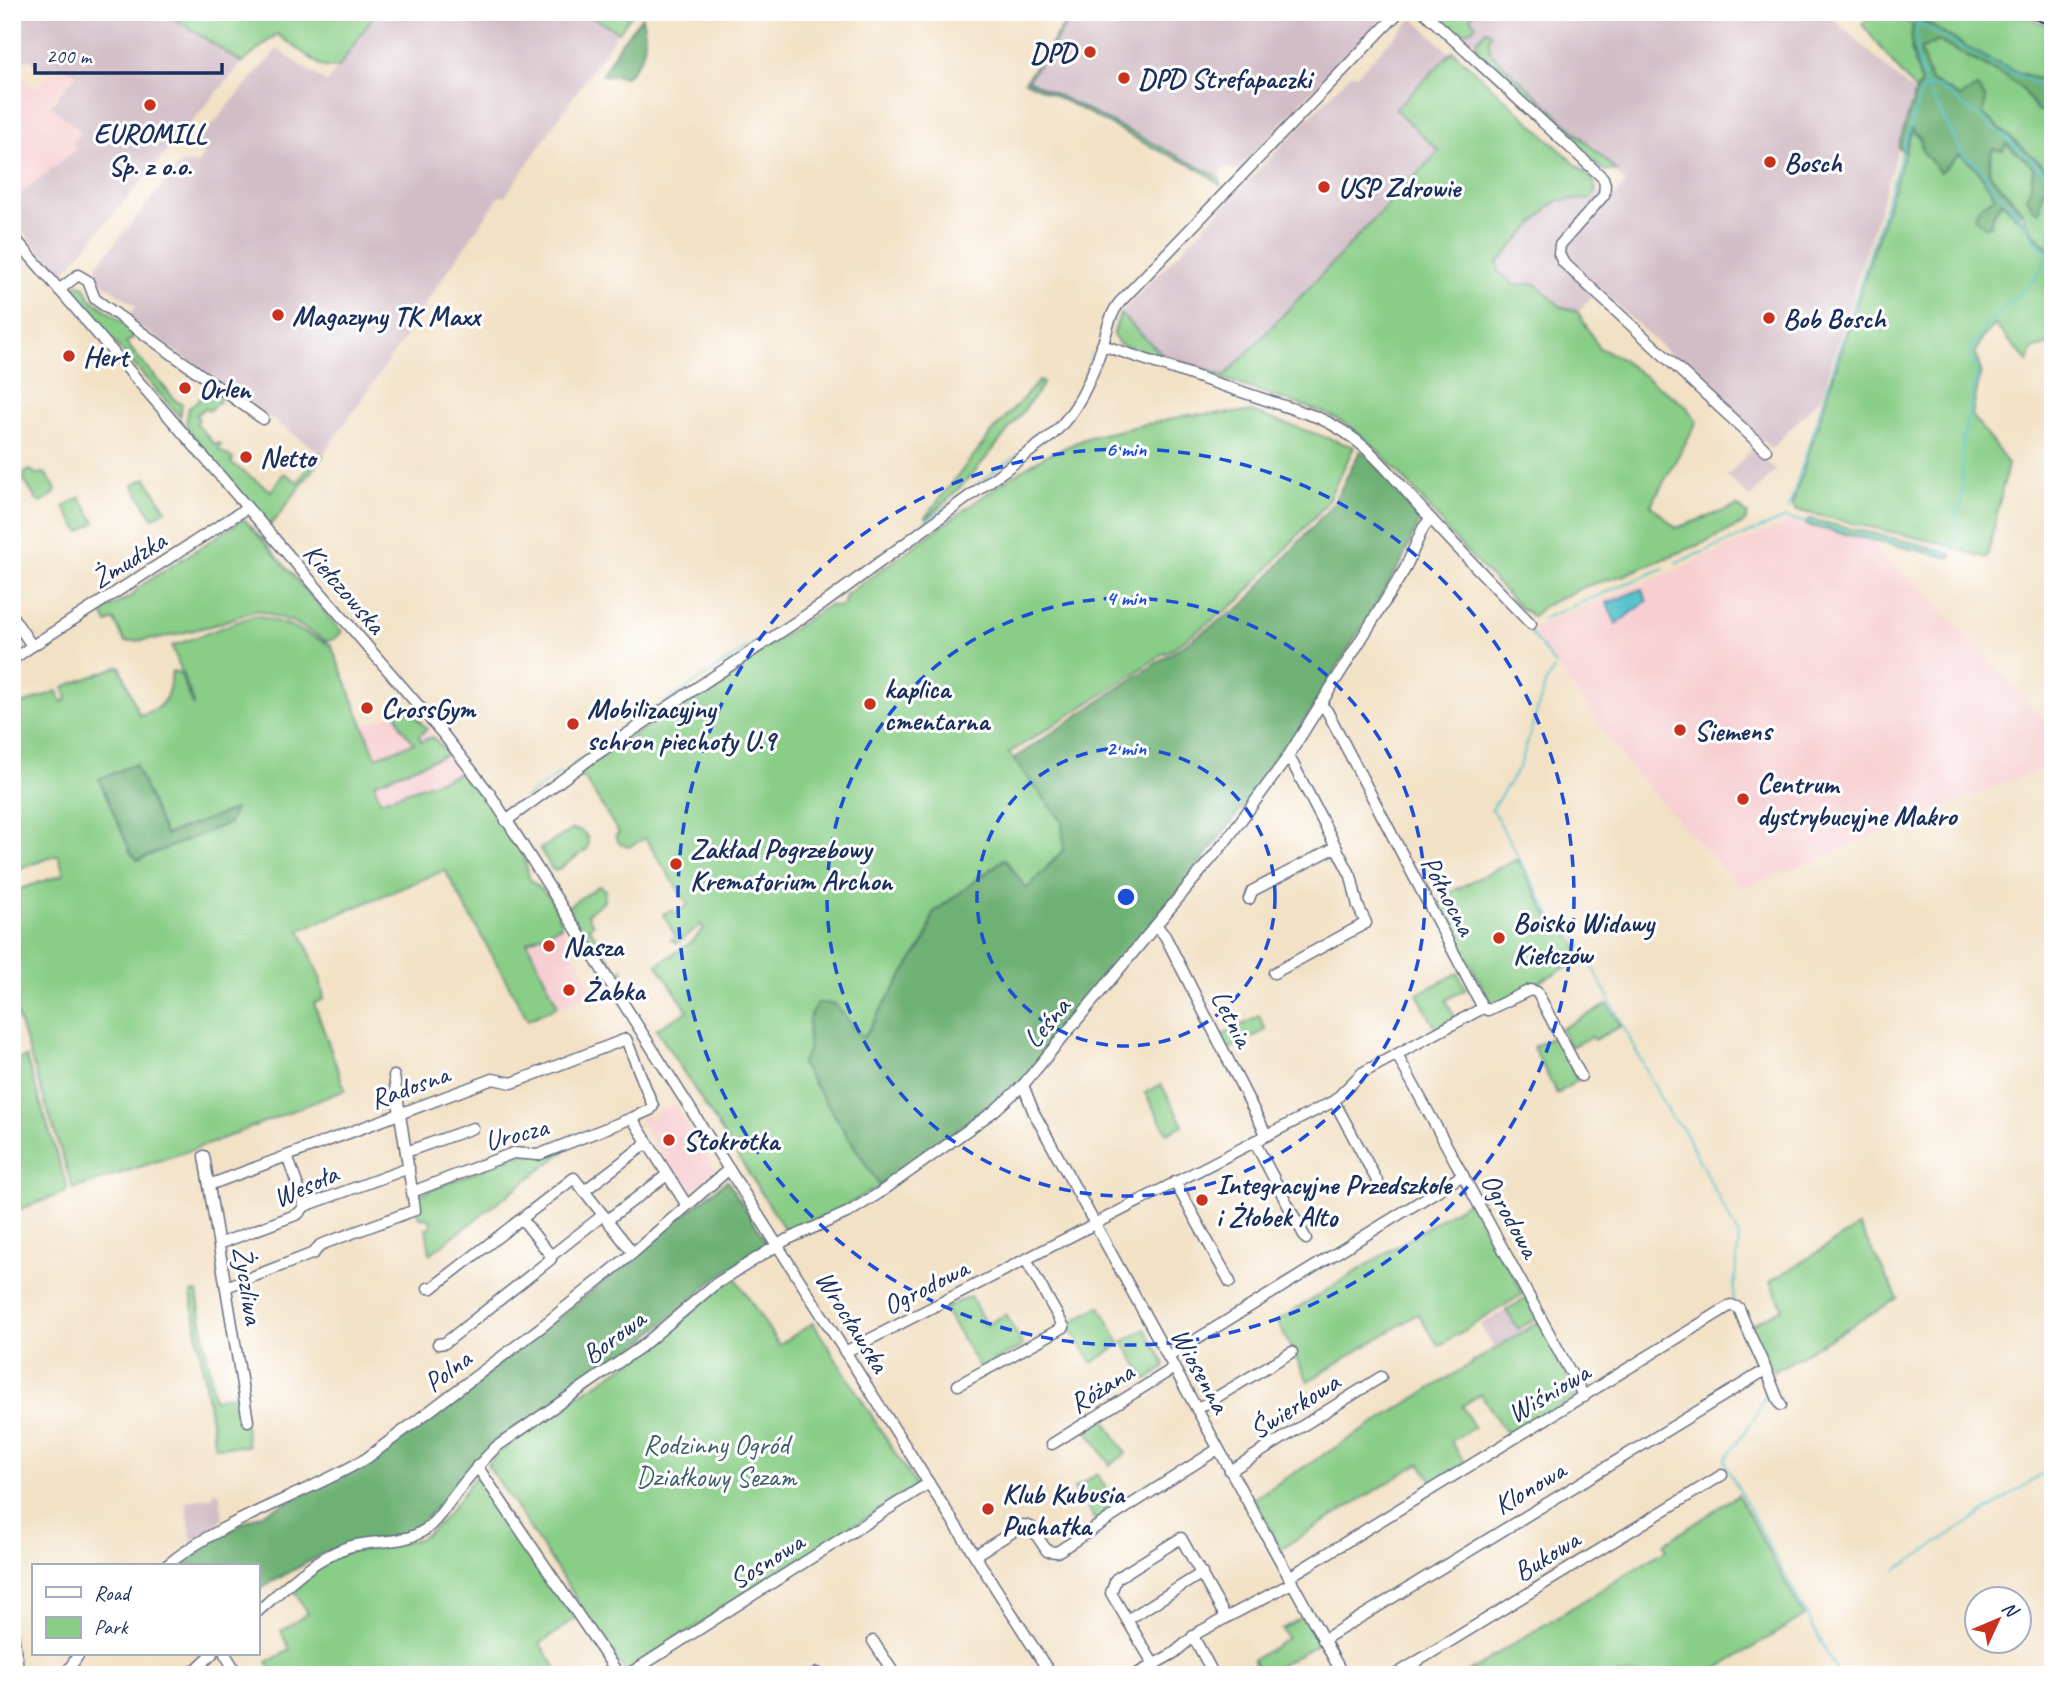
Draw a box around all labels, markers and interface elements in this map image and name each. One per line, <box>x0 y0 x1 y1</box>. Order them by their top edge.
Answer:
scale bar <box>35 32 222 76</box>
place label: DPD <box>1030 35 1080 70</box>
text: 200 m <box>46 43 93 69</box>
marker: DPD <box>1082 44 1098 60</box>
place label: DPD Strefapaczki <box>1138 61 1315 96</box>
marker: DPD Strefapaczki <box>1116 70 1132 86</box>
marker: EUROMILL Sp. z o.o. <box>142 97 158 113</box>
place label: EUROMILL Sp. z o.o. <box>94 116 209 183</box>
place label: Bosch <box>1784 145 1843 180</box>
marker: Bosch <box>1762 154 1778 170</box>
place label: USP Zdrowie <box>1338 170 1463 205</box>
marker: USP Zdrowie <box>1316 179 1332 195</box>
place label: Magazyny TK Maxx <box>292 298 482 334</box>
place label: Bob Bosch <box>1783 301 1887 336</box>
marker: Magazyny TK Maxx <box>270 307 286 323</box>
marker: Bob Bosch <box>1761 310 1777 326</box>
place label: Hert <box>83 339 132 374</box>
marker: Hert <box>61 348 77 364</box>
place label: Orlen <box>199 371 253 406</box>
marker: Orlen <box>177 380 193 396</box>
text: 6 min <box>1106 436 1147 462</box>
place label: Netto <box>260 440 319 475</box>
marker: Netto <box>238 449 254 465</box>
street label: Żmudzka <box>84 522 174 596</box>
street label: Kiełczowska <box>296 536 395 642</box>
text: 4 min <box>1106 585 1146 611</box>
place label: kaplica cmentarna <box>884 671 991 738</box>
place label: CrossGym <box>381 691 477 726</box>
place label: Mobilizacyjny schron piechoty U.9 <box>587 691 779 758</box>
marker: kaplica cmentarna <box>862 696 878 712</box>
marker: CrossGym <box>359 700 375 716</box>
place label: Siemens <box>1694 713 1774 748</box>
marker: Mobilizacyjny schron piechoty U.9 <box>565 716 581 732</box>
marker: Siemens <box>1672 722 1688 738</box>
text: 2 min <box>1106 735 1146 761</box>
place label: Centrum dystrybucyjne Makro <box>1757 766 1958 834</box>
marker: Centrum dystrybucyjne Makro <box>1735 791 1751 807</box>
place label: Zakład Pogrzebowy Krematorium Archon <box>690 831 894 898</box>
street label: Północna <box>1413 849 1485 943</box>
marker: Zakład Pogrzebowy Krematorium Archon <box>668 856 684 872</box>
centre of rings <box>1114 885 1138 909</box>
place label: Boisko Widawy Kiełczów <box>1513 905 1656 972</box>
place label: Nasza <box>563 929 625 964</box>
marker: Boisko Widawy Kiełczów <box>1491 930 1507 946</box>
marker: Nasza <box>541 938 557 954</box>
place label: Żabka <box>583 973 647 1008</box>
marker: Żabka <box>561 982 577 998</box>
street label: Letnia <box>1203 984 1263 1055</box>
street label: Leśna <box>1015 989 1079 1055</box>
street label: Radosna <box>365 1055 456 1117</box>
street label: Urocza <box>481 1108 553 1158</box>
place label: Stokrotka <box>683 1123 781 1158</box>
marker: Stokrotka <box>661 1132 677 1148</box>
street label: Wesoła <box>267 1155 345 1215</box>
place label: Integracyjne Przedszkole i Żłobek Alto <box>1216 1167 1454 1234</box>
street label: Ogrodowa <box>1473 1167 1549 1266</box>
marker: Integracyjne Przedszkole i Żłobek Alto <box>1194 1192 1210 1208</box>
street label: Życzliwa <box>225 1244 272 1328</box>
street label: Ogrodowa <box>877 1249 976 1323</box>
street label: Wrocławska <box>808 1264 898 1380</box>
street label: Borowa <box>575 1300 654 1372</box>
street label: Wiosenna <box>1163 1321 1239 1421</box>
street label: Polna <box>417 1340 479 1400</box>
street label: Różana <box>1062 1353 1142 1421</box>
street label: Wiśniowa <box>1501 1353 1598 1430</box>
street label: Świerkowa <box>1243 1363 1347 1447</box>
park label: Rodzinny Ogród Działkowy Sezam <box>636 1427 798 1494</box>
street label: Klonowa <box>1487 1451 1574 1522</box>
place label: Klub Kubusia Puchatka <box>1002 1476 1126 1543</box>
marker: Klub Kubusia Puchatka <box>980 1501 996 1517</box>
street label: Bukowa <box>1507 1520 1588 1589</box>
street label: Sosnowa <box>723 1523 812 1597</box>
legend <box>32 1564 259 1656</box>
text: Road <box>94 1580 133 1606</box>
north arrow <box>1964 1586 2034 1656</box>
text: N <box>1997 1596 2024 1624</box>
text: Park <box>94 1614 129 1640</box>

